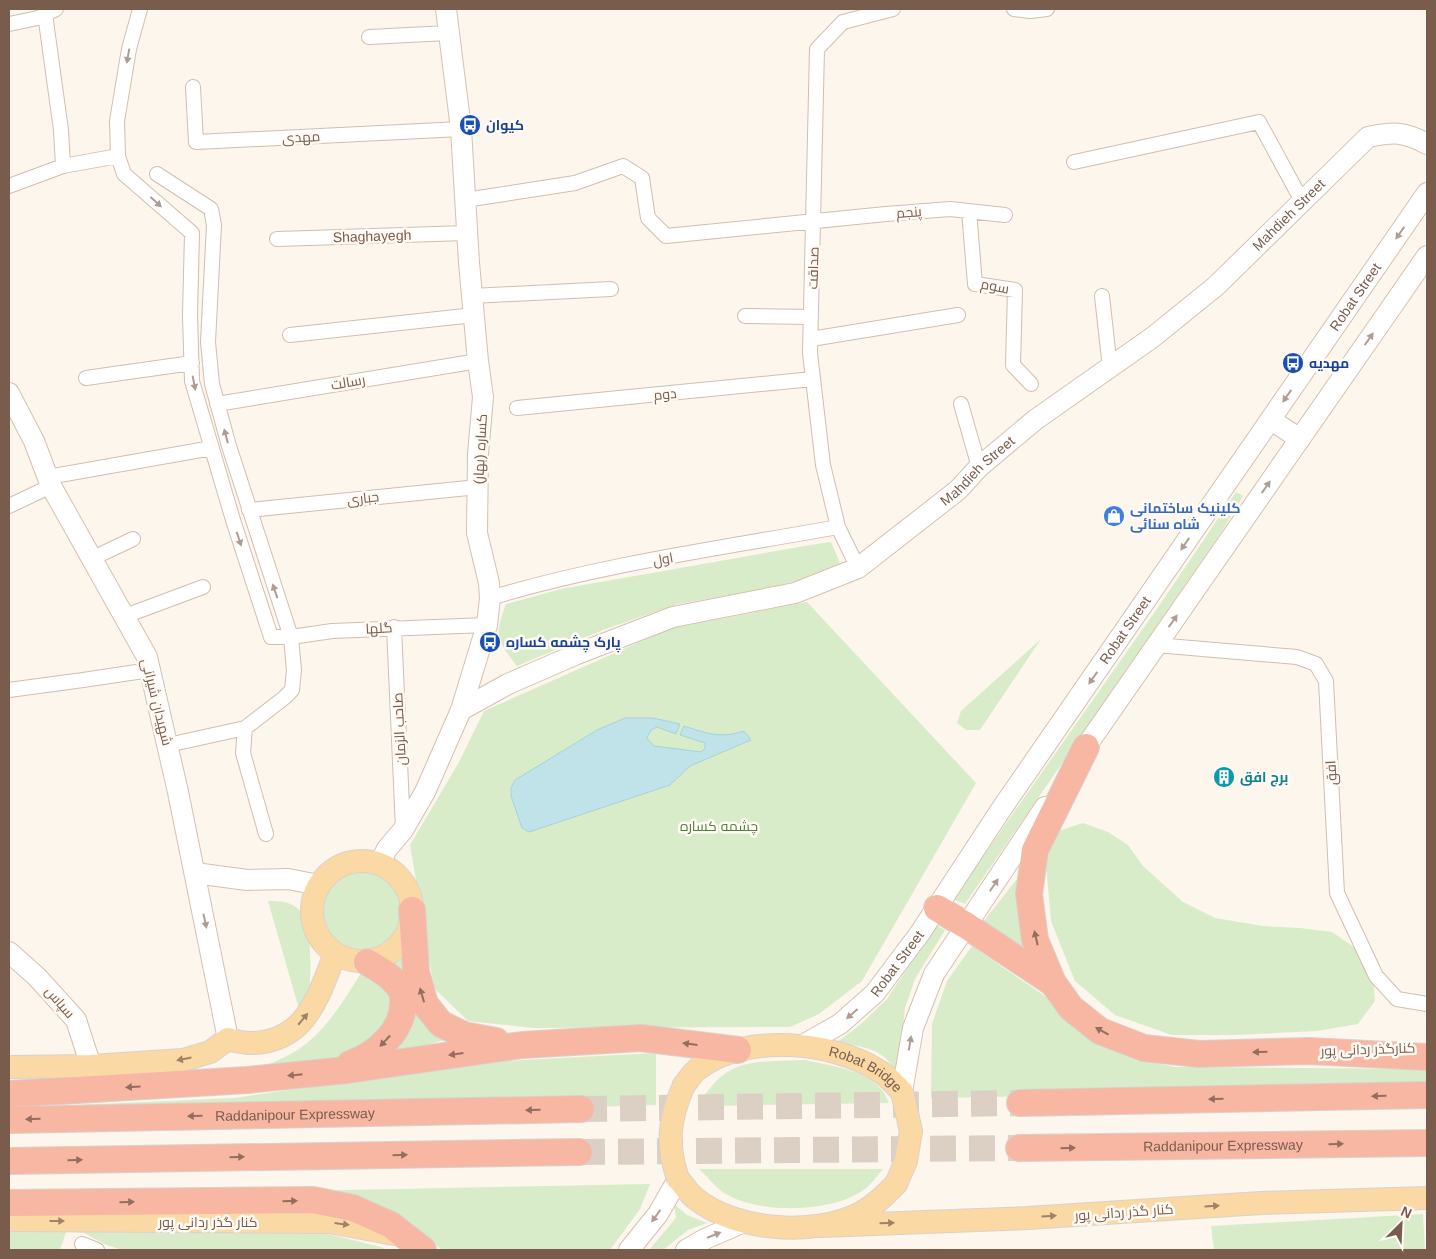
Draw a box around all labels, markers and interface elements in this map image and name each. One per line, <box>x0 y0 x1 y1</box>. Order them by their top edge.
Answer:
one-way arrow <box>123 48 131 64</box>
bus stop icon: کیوان <box>458 113 482 137</box>
place label: کیوان <box>486 117 524 134</box>
street label: مهدی <box>281 128 321 146</box>
street label: Mahdieh Street <box>1249 176 1328 254</box>
one-way arrow <box>149 197 162 208</box>
street label: پنجم <box>896 203 923 223</box>
street label: Shaghayegh <box>332 227 412 245</box>
one-way arrow <box>1395 227 1405 240</box>
street label: صداقت <box>804 246 822 290</box>
street label: Robat Street <box>1326 260 1384 334</box>
street label: سوم <box>979 275 1010 299</box>
one-way arrow <box>1364 333 1374 346</box>
bus stop icon: مهدیه <box>1281 351 1305 375</box>
place label: مهدیه <box>1309 355 1349 372</box>
street label: رسالت <box>330 371 366 393</box>
one-way arrow <box>190 376 198 392</box>
street label: دوم <box>653 385 677 405</box>
one-way arrow <box>1282 389 1292 403</box>
street label: کساره (بهار) <box>470 413 490 485</box>
one-way arrow <box>222 428 230 443</box>
street label: Mahdieh Street <box>937 433 1018 509</box>
one-way arrow <box>1261 480 1271 494</box>
street label: جباری <box>346 488 380 508</box>
place label: کلینیک ساختمانی شاه سنائی <box>1130 500 1241 533</box>
shop icon: کلینیک ساختمانی شاه سنائی <box>1102 504 1126 528</box>
one-way arrow <box>235 532 243 547</box>
one-way arrow <box>1180 537 1190 551</box>
street label: اول <box>651 549 675 570</box>
one-way arrow <box>271 583 279 598</box>
street label: Robat Street <box>1096 593 1154 667</box>
one-way arrow <box>1168 614 1178 627</box>
street label: گلها <box>365 619 393 637</box>
bus stop icon: پارک چشمه کساره <box>478 630 502 654</box>
place label: پارک چشمه کساره <box>506 634 621 653</box>
street label: شهیدان شیرانی <box>138 657 176 747</box>
one-way arrow <box>1088 671 1098 685</box>
street label: صاحب الزمان <box>389 692 409 766</box>
street label: افق <box>1322 760 1341 786</box>
building icon: برج افق <box>1212 765 1236 789</box>
place label: برج افق <box>1240 769 1288 787</box>
park label: چشمه کساره <box>680 818 758 836</box>
one-way arrow <box>989 878 998 892</box>
one-way arrow <box>201 913 209 929</box>
street label: Robat Street <box>867 927 927 1000</box>
one-way arrow <box>1032 930 1040 945</box>
street label: سپاس <box>40 983 78 1022</box>
one-way arrow <box>418 988 426 1003</box>
one-way arrow <box>846 1008 858 1020</box>
one-way arrow <box>298 1012 309 1025</box>
one-way arrow <box>1095 1026 1108 1035</box>
one-way arrow <box>379 1034 391 1046</box>
one-way arrow <box>906 1035 914 1051</box>
street label: کنارگذر ردانی پور <box>1319 1039 1416 1061</box>
one-way arrow <box>682 1040 698 1048</box>
street label: Robat Bridge <box>827 1043 906 1095</box>
one-way arrow <box>1252 1048 1268 1056</box>
one-way arrow <box>448 1050 464 1058</box>
one-way arrow <box>176 1055 192 1063</box>
one-way arrow <box>287 1071 303 1079</box>
one-way arrow <box>125 1083 141 1091</box>
one-way arrow <box>1370 1092 1386 1100</box>
one-way arrow <box>1208 1095 1224 1103</box>
street label: Raddanipour Expressway <box>215 1105 375 1124</box>
one-way arrow <box>524 1107 540 1115</box>
one-way arrow <box>187 1112 203 1120</box>
one-way arrow <box>24 1115 40 1123</box>
street label: Raddanipour Expressway <box>1143 1137 1303 1154</box>
one-way arrow <box>1328 1140 1344 1148</box>
one-way arrow <box>1060 1144 1076 1152</box>
one-way arrow <box>392 1151 408 1159</box>
one-way arrow <box>230 1153 246 1161</box>
one-way arrow <box>67 1156 83 1164</box>
one-way arrow <box>282 1196 298 1204</box>
one-way arrow <box>120 1198 136 1206</box>
north arrow <box>1376 1199 1426 1249</box>
street label: کنار گذر ردانی پور <box>1073 1201 1174 1225</box>
one-way arrow <box>1204 1202 1220 1210</box>
text: N <box>1398 1203 1414 1221</box>
one-way arrow <box>651 1209 661 1223</box>
one-way arrow <box>1042 1212 1058 1220</box>
street label: کنار گذر ردانی پور <box>158 1214 257 1232</box>
one-way arrow <box>50 1217 66 1225</box>
one-way arrow <box>879 1219 895 1227</box>
one-way arrow <box>335 1220 351 1228</box>
one-way arrow <box>707 1230 722 1238</box>

